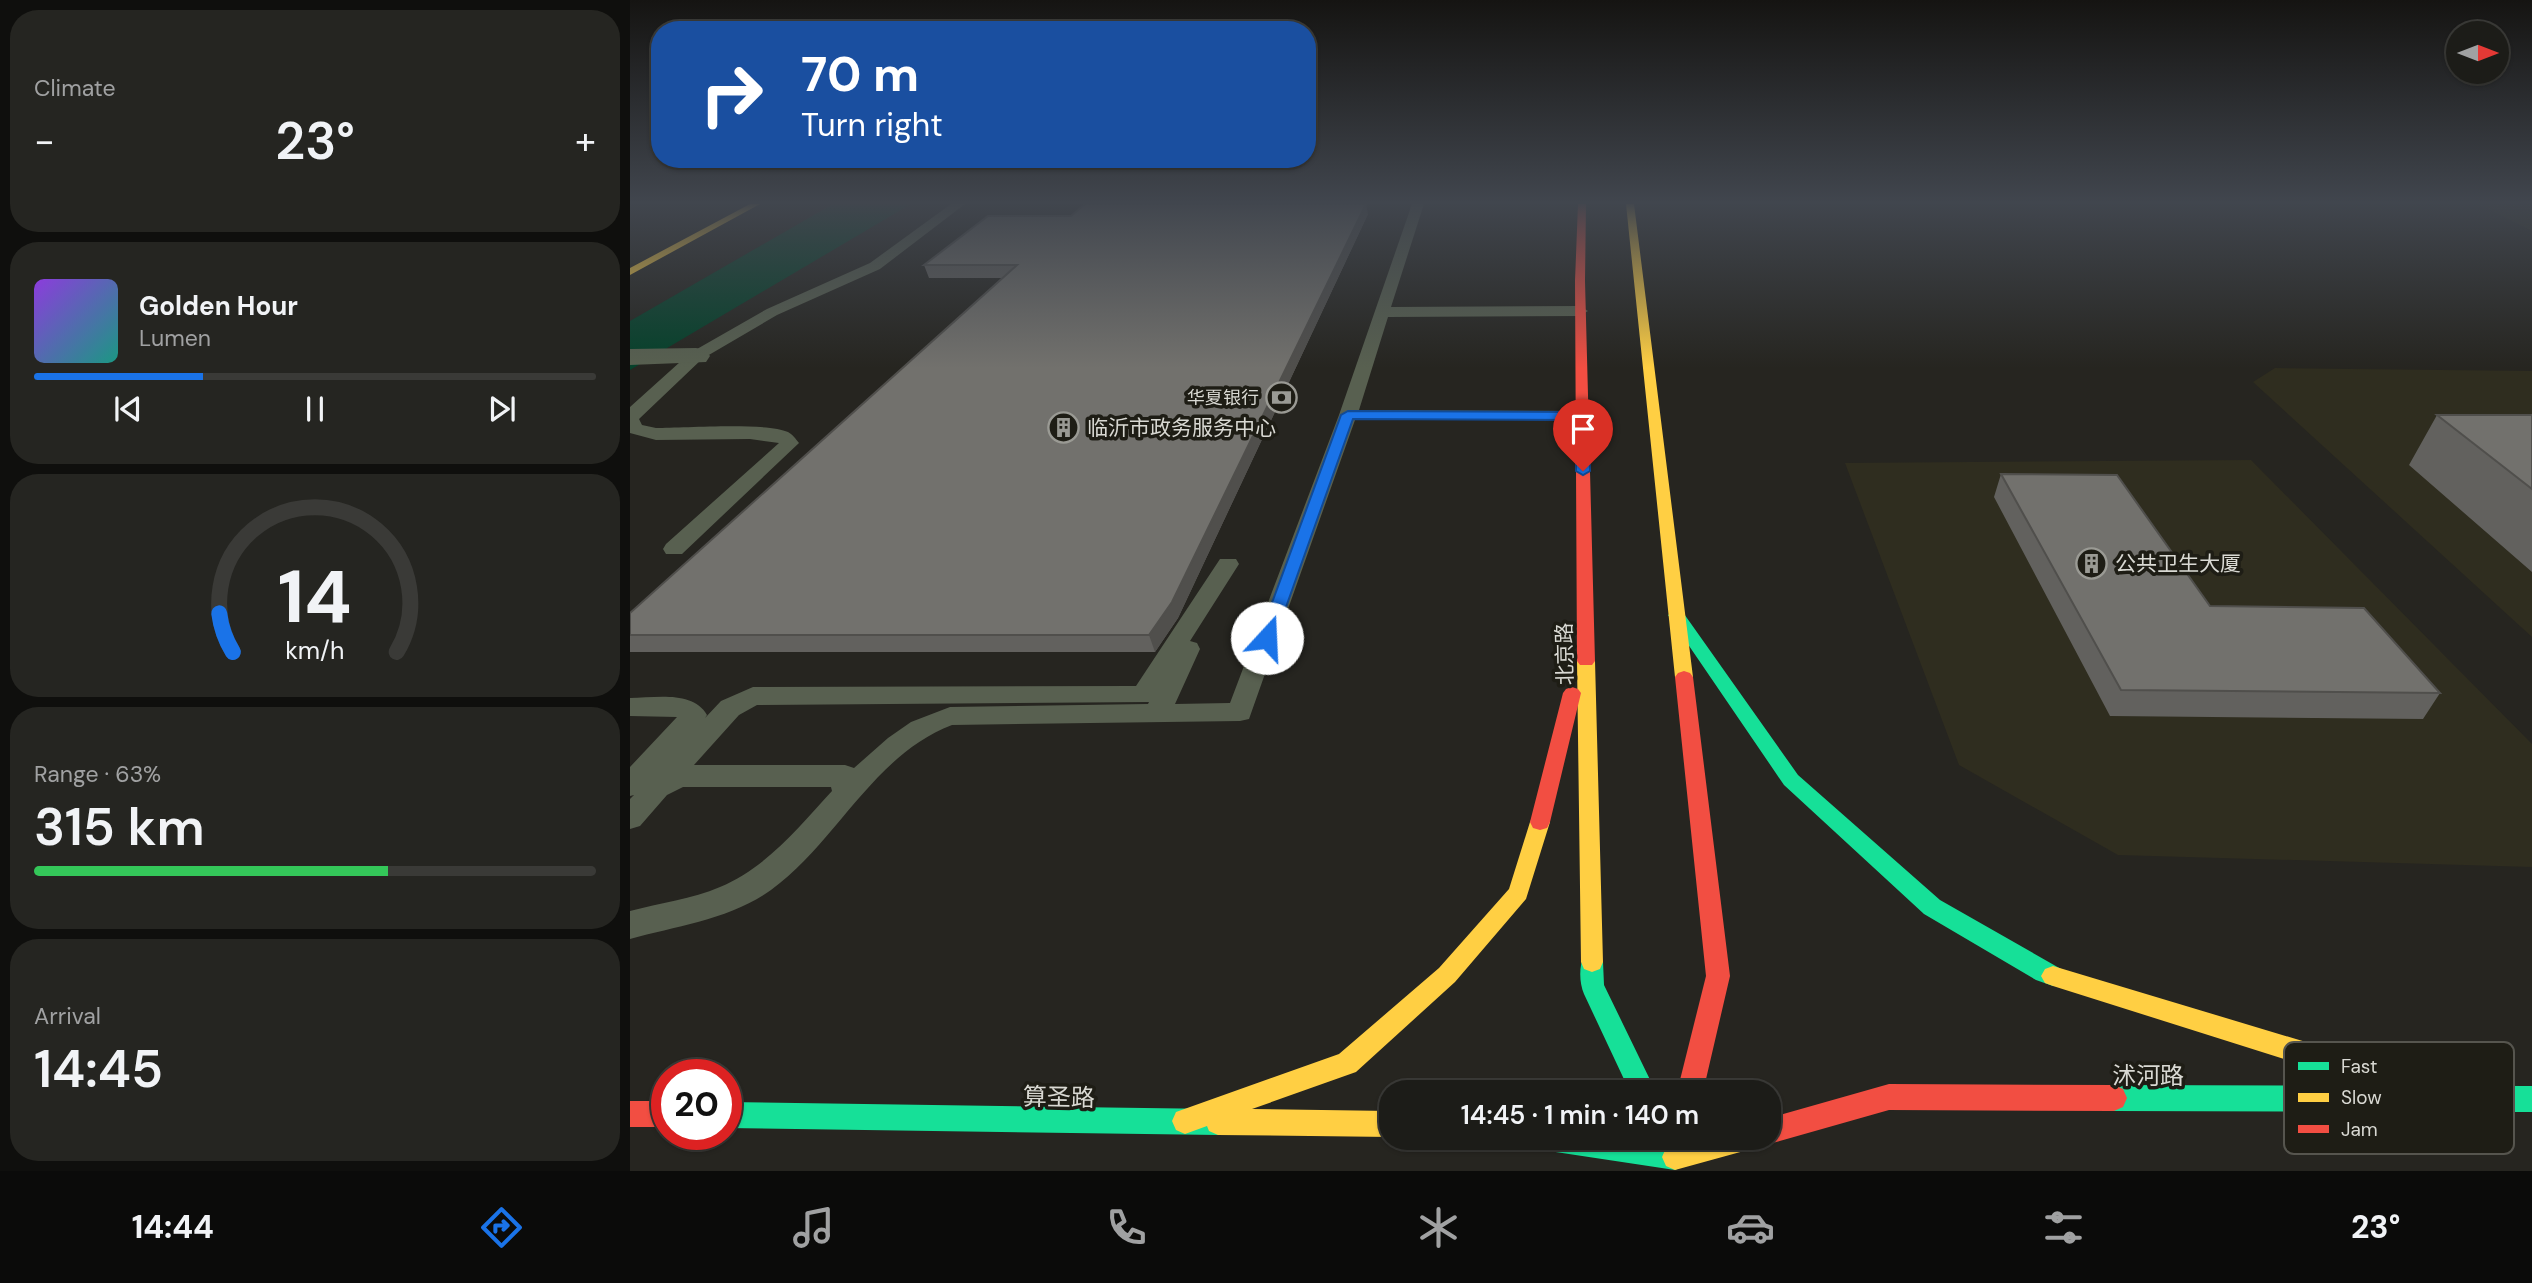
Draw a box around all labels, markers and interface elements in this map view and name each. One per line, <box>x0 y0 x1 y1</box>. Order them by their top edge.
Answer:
north arrow <box>2446 21 2510 84</box>
map controls <box>2446 21 2509 84</box>
text: 70 m <box>801 42 919 106</box>
icon: right <box>686 49 777 140</box>
text: Climate <box>34 73 116 103</box>
text: Turn right <box>801 104 943 146</box>
text: 23° <box>275 107 355 175</box>
text: − <box>34 116 55 166</box>
text: + <box>575 116 596 166</box>
text: Golden Hour <box>139 289 298 323</box>
text: Lumen <box>139 323 211 353</box>
bank icon: 华夏银行 <box>1265 381 1299 415</box>
place label: 华夏银行 <box>1187 386 1259 410</box>
icon: previous <box>109 390 147 428</box>
icon: pause <box>296 390 334 428</box>
icon: next <box>483 390 521 428</box>
pin <box>1553 399 1613 471</box>
icon: arrive <box>1564 410 1602 448</box>
building icon: 临沂市政务服务中心 <box>1047 411 1081 445</box>
place label: 临沂市政务服务中心 <box>1087 414 1276 442</box>
building icon: 公共卫生大厦 <box>2075 547 2109 581</box>
text: 14 <box>278 550 352 645</box>
place label: 公共卫生大厦 <box>2115 550 2241 578</box>
position arrow <box>1230 601 1304 675</box>
street label: 北京路 <box>1550 622 1580 686</box>
text: km/h <box>285 633 345 666</box>
text: Range · 63% <box>34 759 161 789</box>
text: 315 km <box>34 793 205 861</box>
text: Arrival <box>34 1001 101 1031</box>
text: 14:45 <box>34 1035 163 1103</box>
legend <box>2284 1042 2514 1154</box>
text: Fast <box>2341 1054 2377 1079</box>
speed limit sign: 20 <box>651 1059 742 1150</box>
street label: 沭河路 <box>2112 1060 2184 1091</box>
street label: 算圣路 <box>1023 1081 1095 1113</box>
text: Slow <box>2341 1085 2382 1110</box>
text: 14:45 · 1 min · 140 m <box>1461 1098 1699 1132</box>
text: Jam <box>2341 1117 2378 1142</box>
icon: directions <box>477 1203 526 1252</box>
icon: music <box>789 1203 838 1252</box>
icon: phone <box>1102 1203 1151 1252</box>
icon: climate <box>1414 1203 1463 1252</box>
icon: car <box>1726 1203 1775 1252</box>
icon: filters <box>2039 1203 2088 1252</box>
text: 14:44 <box>132 1206 214 1248</box>
text: 23° <box>2351 1206 2400 1248</box>

